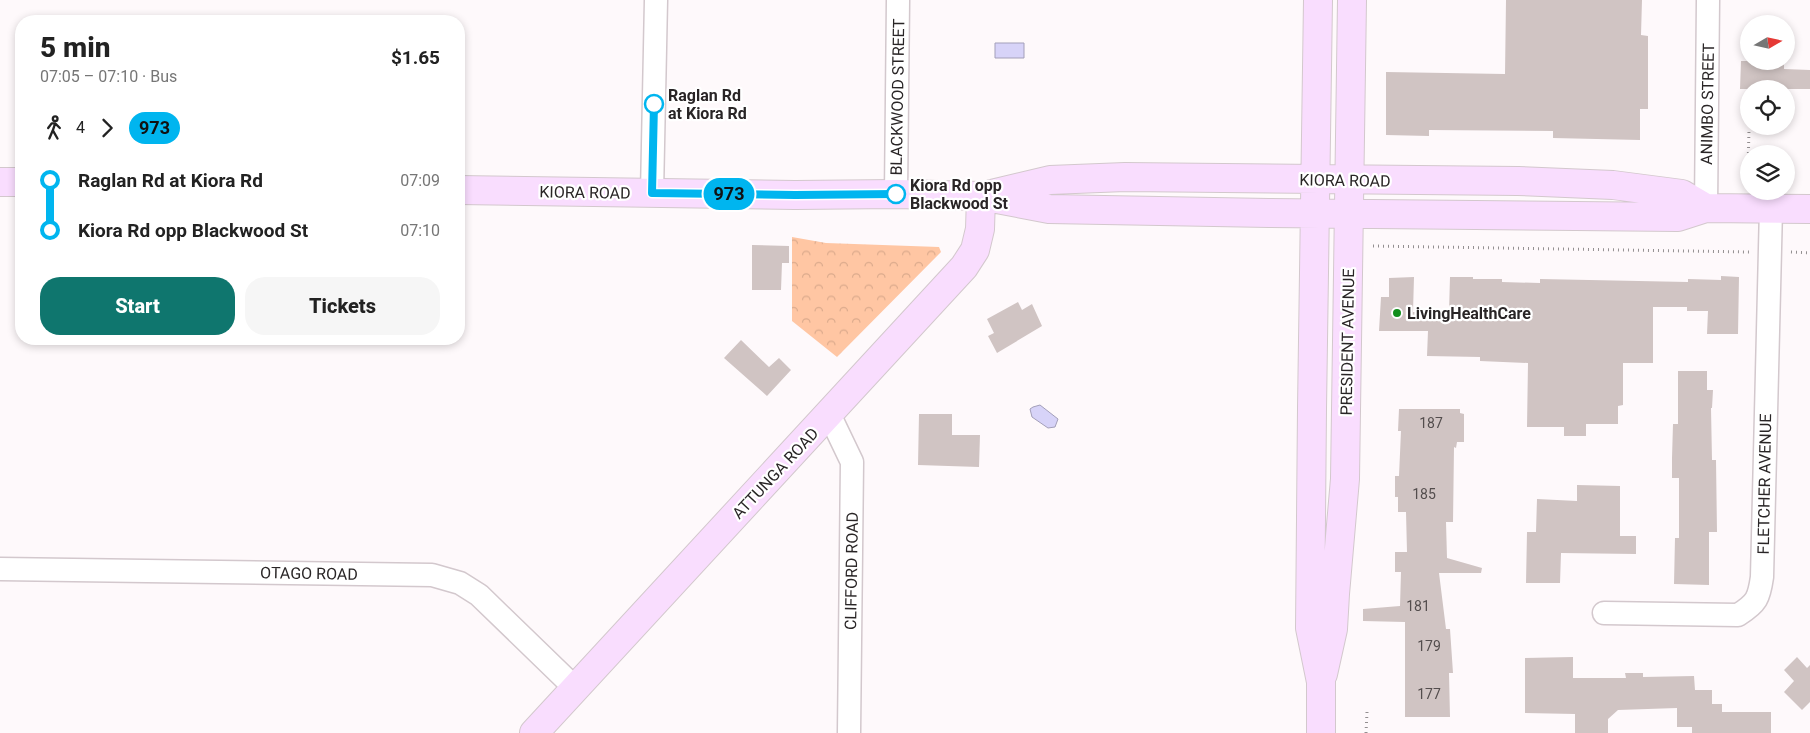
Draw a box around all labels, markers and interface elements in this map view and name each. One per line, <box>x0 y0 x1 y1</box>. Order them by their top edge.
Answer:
north arrow <box>1740 15 1795 70</box>
map controls <box>1740 15 1795 200</box>
street label: BLACKWOOD STREET <box>887 18 908 176</box>
text: 5 min <box>40 31 111 64</box>
street label: ANIMBO STREET <box>1697 42 1718 165</box>
text: $1.65 <box>391 46 440 69</box>
text: 07:05 – 07:10 · Bus <box>40 67 177 86</box>
button: locate <box>1740 80 1795 135</box>
place label: Raglan Rd at Kiora Rd <box>668 86 747 123</box>
marker: Raglan Rd at Kiora Rd <box>644 94 664 114</box>
icon: walk <box>40 114 68 142</box>
icon: forward <box>93 114 121 142</box>
text: 973 <box>139 117 170 138</box>
text: 4 <box>76 118 85 137</box>
button: layers <box>1740 145 1795 200</box>
text: Raglan Rd at Kiora Rd <box>78 169 263 192</box>
street label: KIORA ROAD <box>1299 170 1391 191</box>
text: 07:09 <box>400 171 440 190</box>
place label: Kiora Rd opp Blackwood St <box>910 176 1009 213</box>
line badge: 973 <box>700 178 758 210</box>
street label: KIORA ROAD <box>539 182 631 203</box>
text: 973 <box>714 183 744 204</box>
marker: Kiora Rd opp Blackwood St <box>886 184 906 204</box>
text: Kiora Rd opp Blackwood St <box>78 219 308 242</box>
text: 07:10 <box>400 221 440 240</box>
street label: PRESIDENT AVENUE <box>1337 268 1358 416</box>
button: Start <box>40 277 235 335</box>
button: Tickets <box>245 277 440 335</box>
place label: LivingHealthCare <box>1407 304 1531 323</box>
marker: LivingHealthCare <box>1391 307 1403 319</box>
street label: FLETCHER AVENUE <box>1754 413 1775 555</box>
house number: 187 <box>1419 415 1443 431</box>
street label: ATTUNGA ROAD <box>728 424 822 523</box>
house number: 185 <box>1412 486 1436 502</box>
street label: CLIFFORD ROAD <box>841 512 862 630</box>
street label: OTAGO ROAD <box>260 563 358 584</box>
house number: 181 <box>1406 598 1430 614</box>
house number: 179 <box>1417 638 1441 654</box>
house number: 177 <box>1417 686 1441 702</box>

